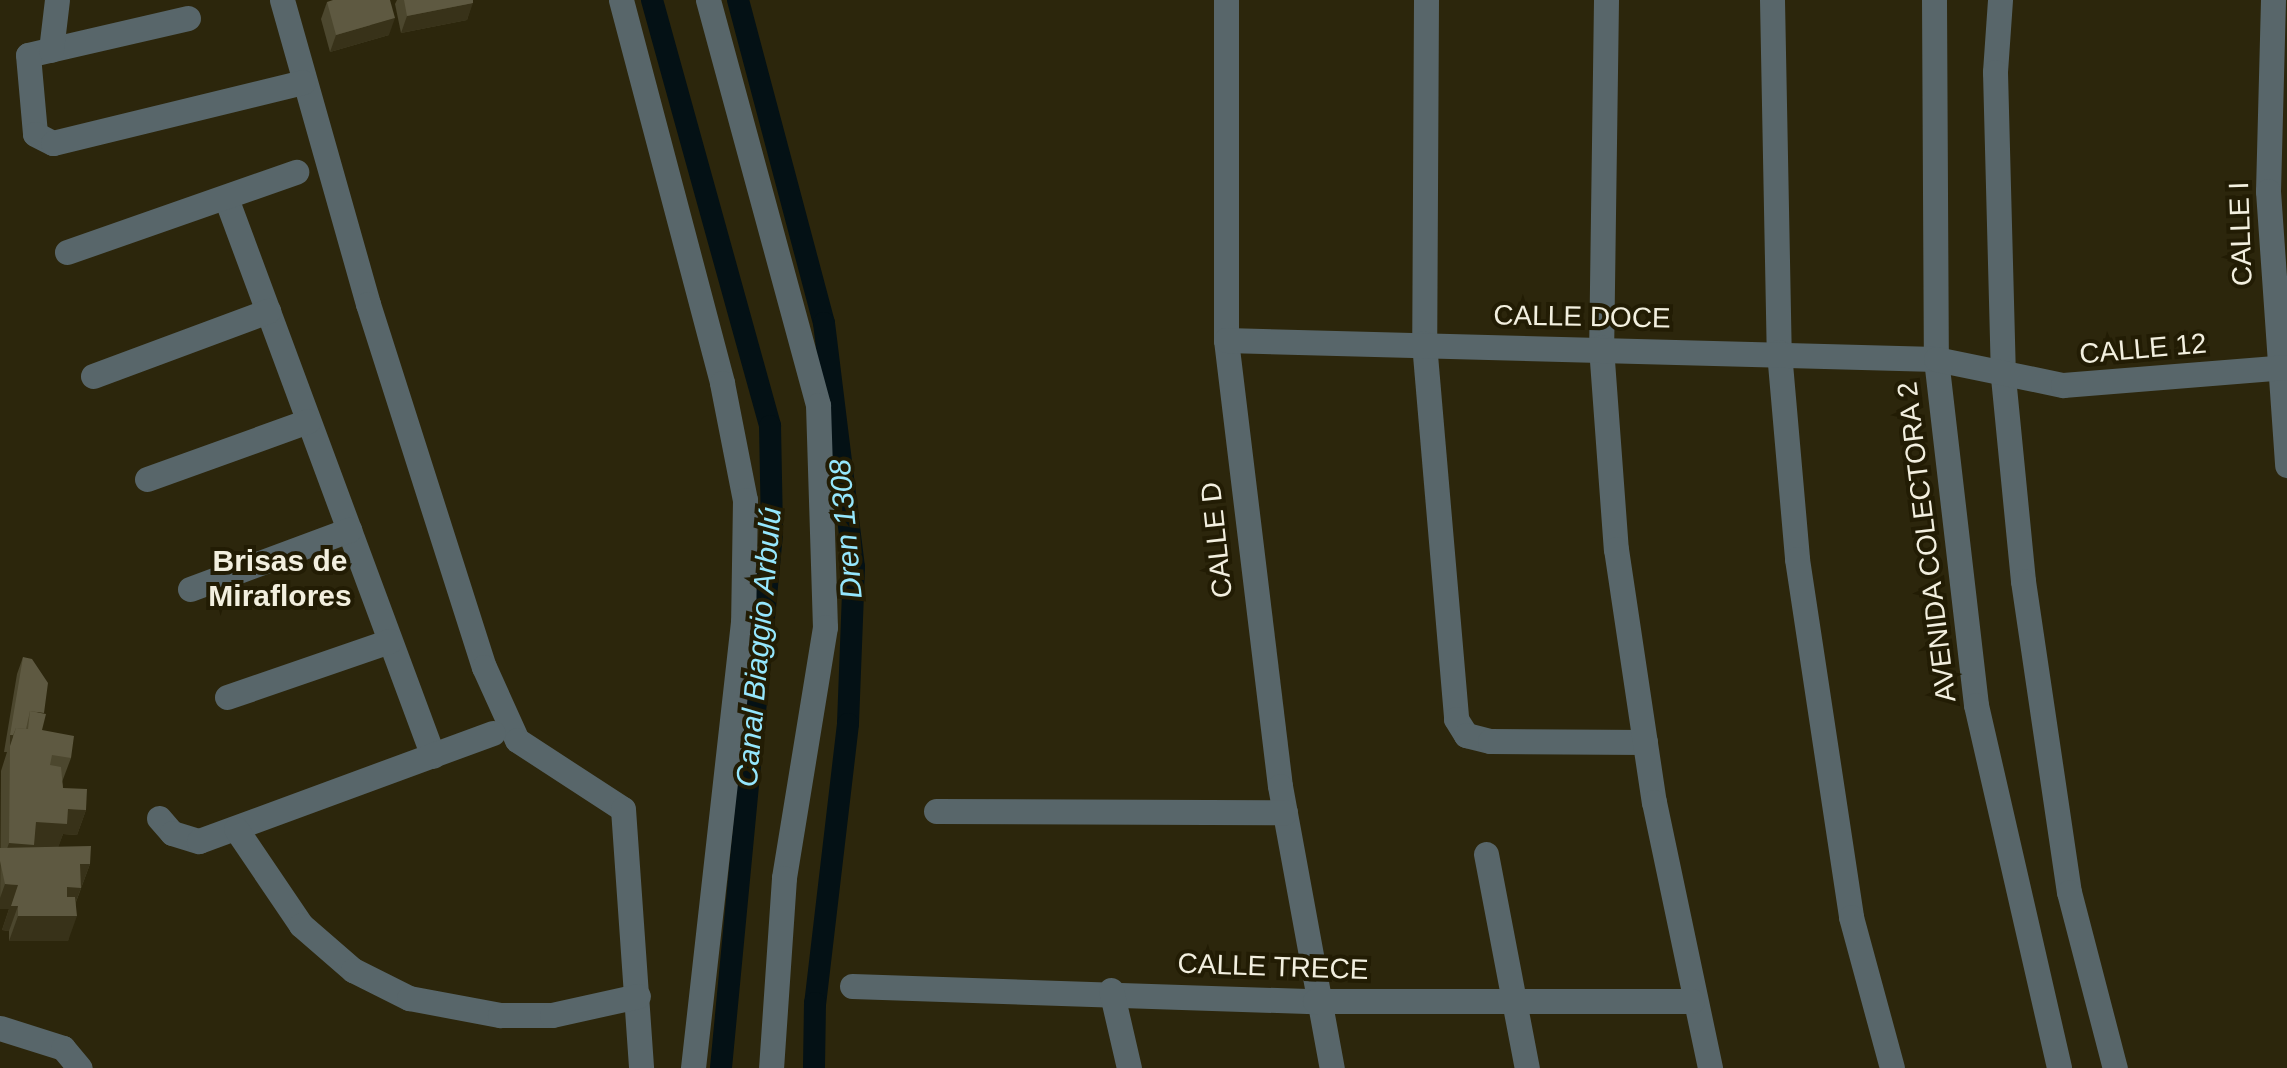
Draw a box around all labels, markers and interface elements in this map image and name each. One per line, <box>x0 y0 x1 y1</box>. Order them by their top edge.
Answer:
street label: CALLE I <box>2222 181 2260 287</box>
street label: CALLE DOCE <box>1493 299 1671 335</box>
street label: CALLE 12 <box>2078 327 2208 371</box>
street label: AVENIDA COLECTORA 2 <box>1890 378 1964 706</box>
water label: Dren 1308 <box>822 458 870 600</box>
street label: CALLE D <box>1194 480 1240 600</box>
water label: Canal Biaggio Arbulú <box>729 505 789 789</box>
district label: Brisas de Miraflores <box>208 543 352 614</box>
street label: CALLE TRECE <box>1177 947 1369 987</box>

